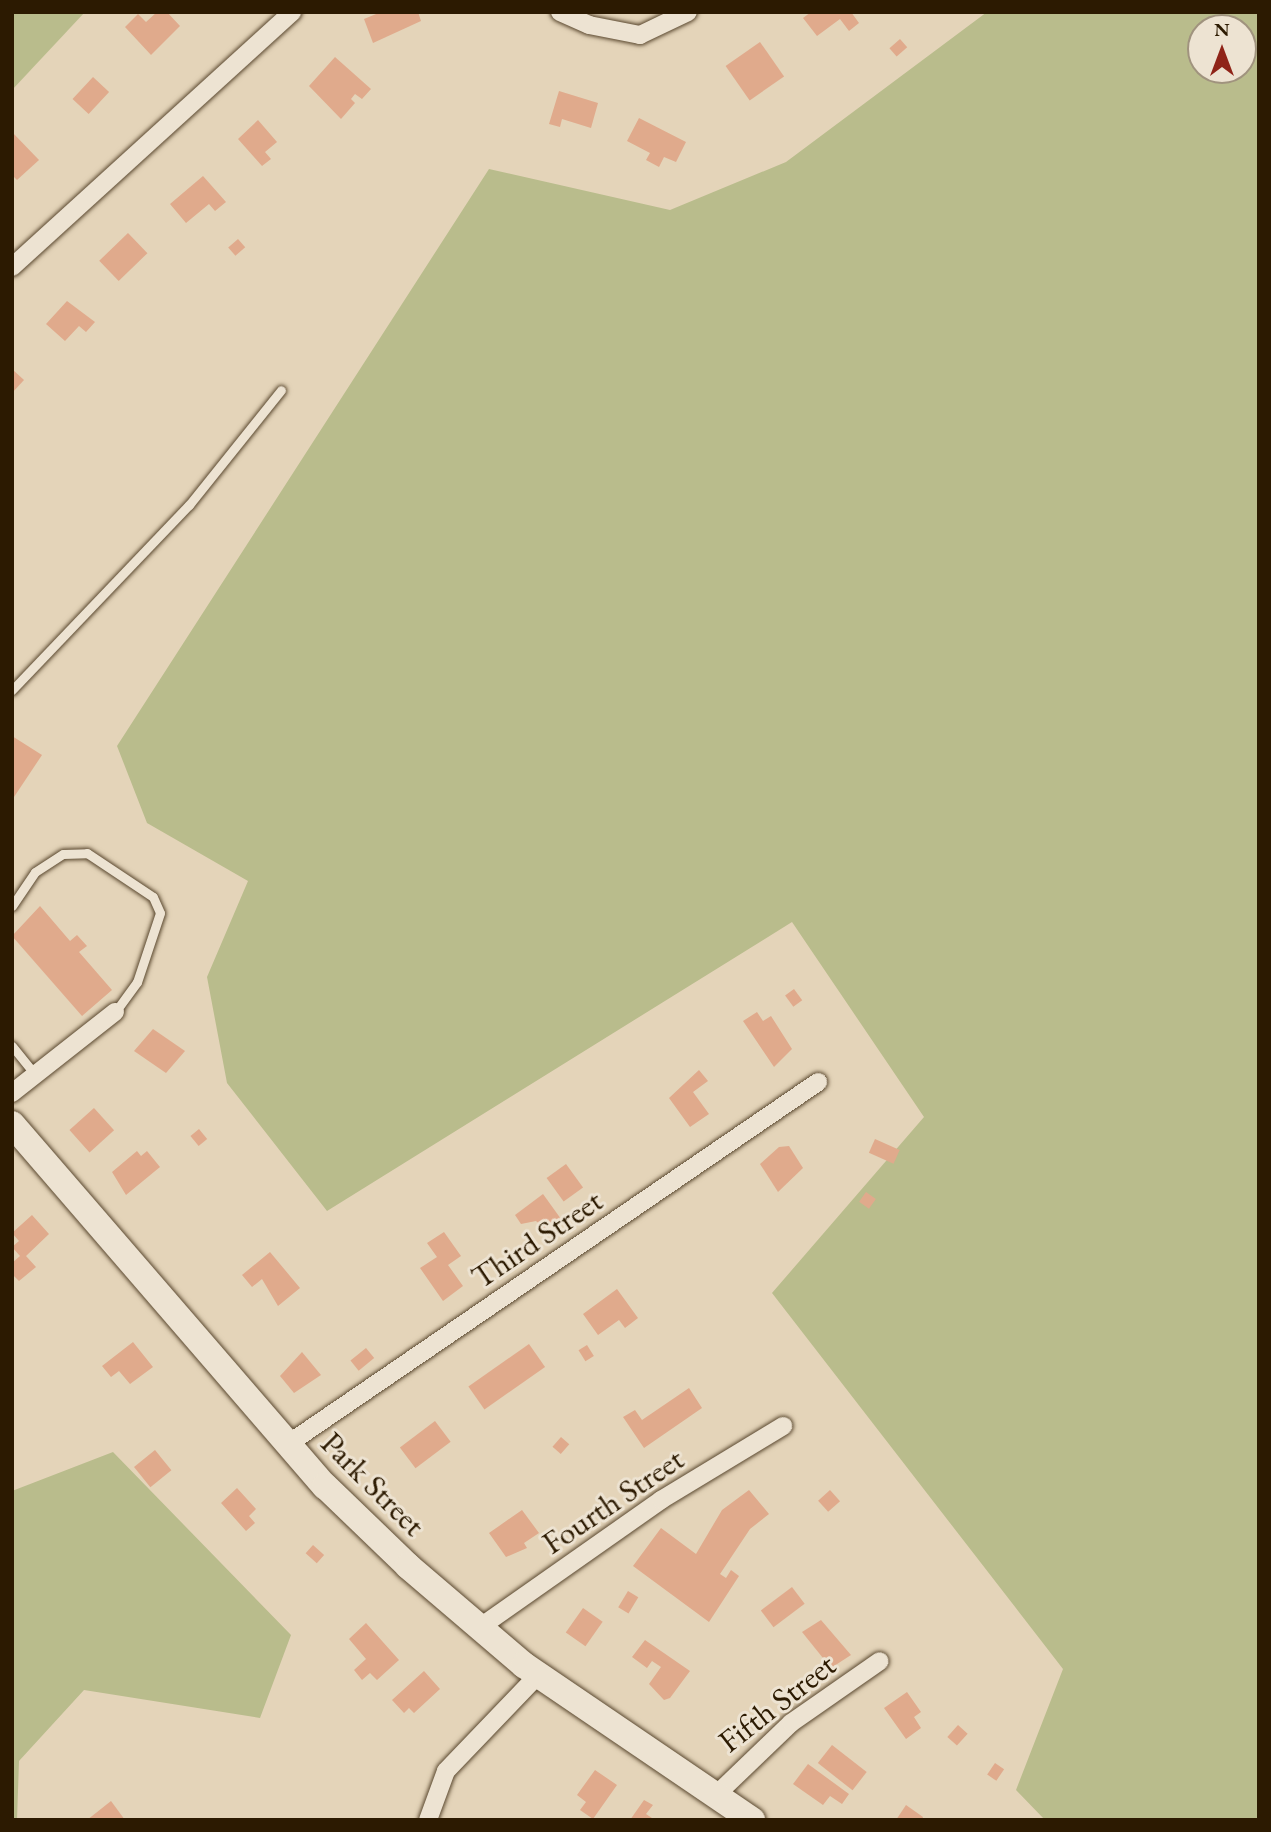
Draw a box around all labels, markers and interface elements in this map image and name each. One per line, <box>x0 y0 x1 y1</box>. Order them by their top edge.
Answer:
north arrow <box>1187 14 1257 84</box>
text: N <box>1214 17 1230 42</box>
street label: Third Street <box>464 1181 610 1297</box>
street label: Park Street <box>313 1424 433 1544</box>
street label: Fourth Street <box>535 1440 691 1562</box>
street label: Fifth Street <box>711 1646 843 1760</box>

